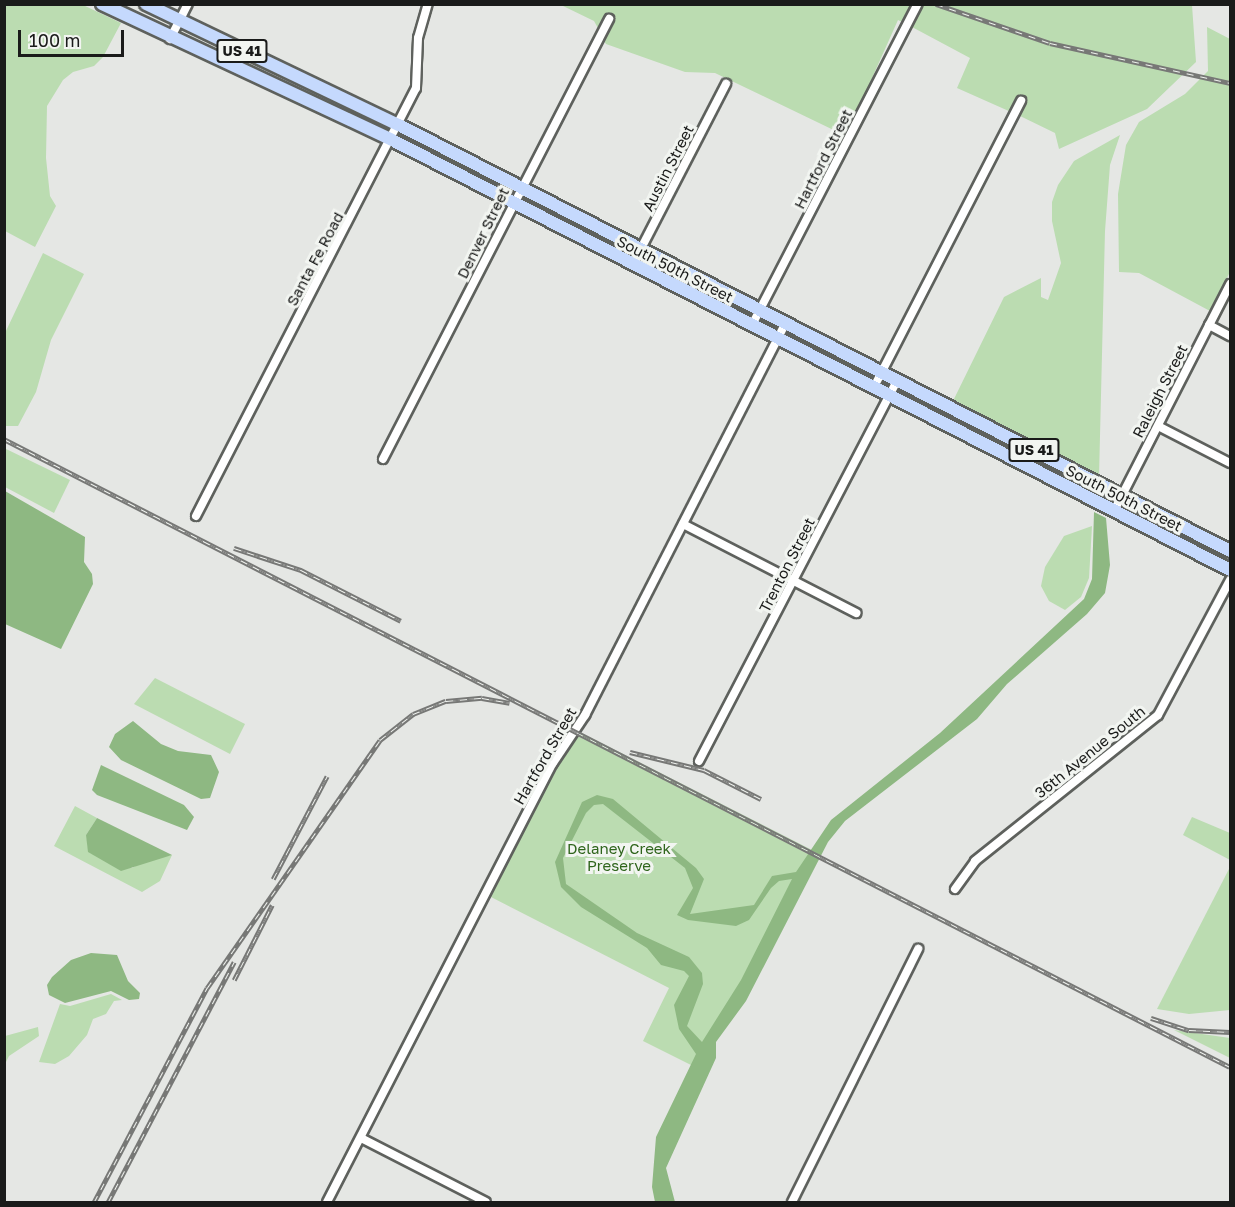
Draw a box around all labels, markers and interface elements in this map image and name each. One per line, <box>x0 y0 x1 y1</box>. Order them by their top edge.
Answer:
scale bar <box>21 18 128 56</box>
text: 100 m <box>29 29 80 51</box>
road number: US 41 <box>215 40 269 62</box>
street label: Hartford Street <box>790 106 856 212</box>
street label: Austin Street <box>639 122 697 214</box>
street label: Denver Street <box>453 185 513 281</box>
street label: Santa Fe Road <box>283 209 347 309</box>
street label: South 50th Street <box>614 232 736 306</box>
street label: Raleigh Street <box>1129 341 1191 441</box>
road number: US 41 <box>1007 439 1061 461</box>
street label: South 50th Street <box>1063 461 1185 535</box>
street label: Trenton Street <box>755 515 819 615</box>
street label: 36th Avenue South <box>1031 702 1149 802</box>
street label: Hartford Street <box>510 704 580 808</box>
park label: Delaney Creek Preserve <box>567 839 671 874</box>

